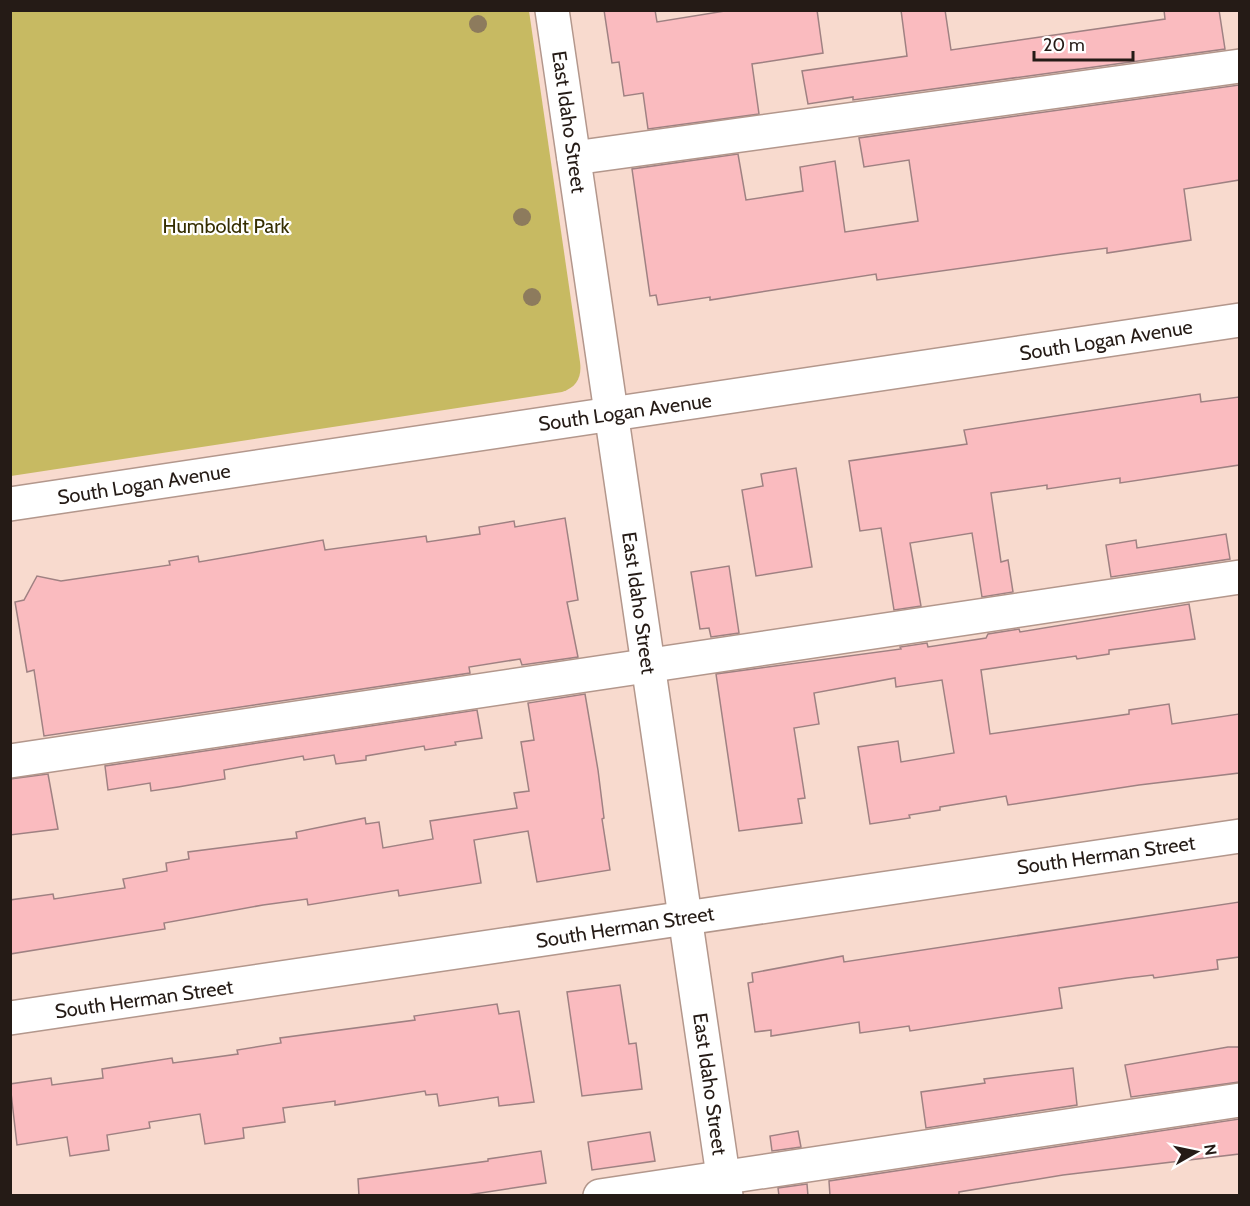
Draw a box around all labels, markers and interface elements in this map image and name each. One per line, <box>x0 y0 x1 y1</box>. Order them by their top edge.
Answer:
scale bar <box>1034 24 1133 62</box>
text: 20 m <box>1043 34 1085 56</box>
street label: East Idaho Street <box>547 49 591 195</box>
park label: Humboldt Park <box>162 214 290 238</box>
street label: South Logan Avenue <box>1018 314 1194 366</box>
street label: South Logan Avenue <box>537 388 713 436</box>
street label: South Logan Avenue <box>56 458 232 510</box>
street label: East Idaho Street <box>617 530 661 676</box>
street label: South Herman Street <box>1015 831 1197 879</box>
street label: South Herman Street <box>534 901 716 953</box>
street label: South Herman Street <box>53 975 235 1023</box>
street label: East Idaho Street <box>688 1011 732 1157</box>
north arrow <box>1166 1122 1226 1182</box>
text: N <box>1200 1143 1221 1157</box>

